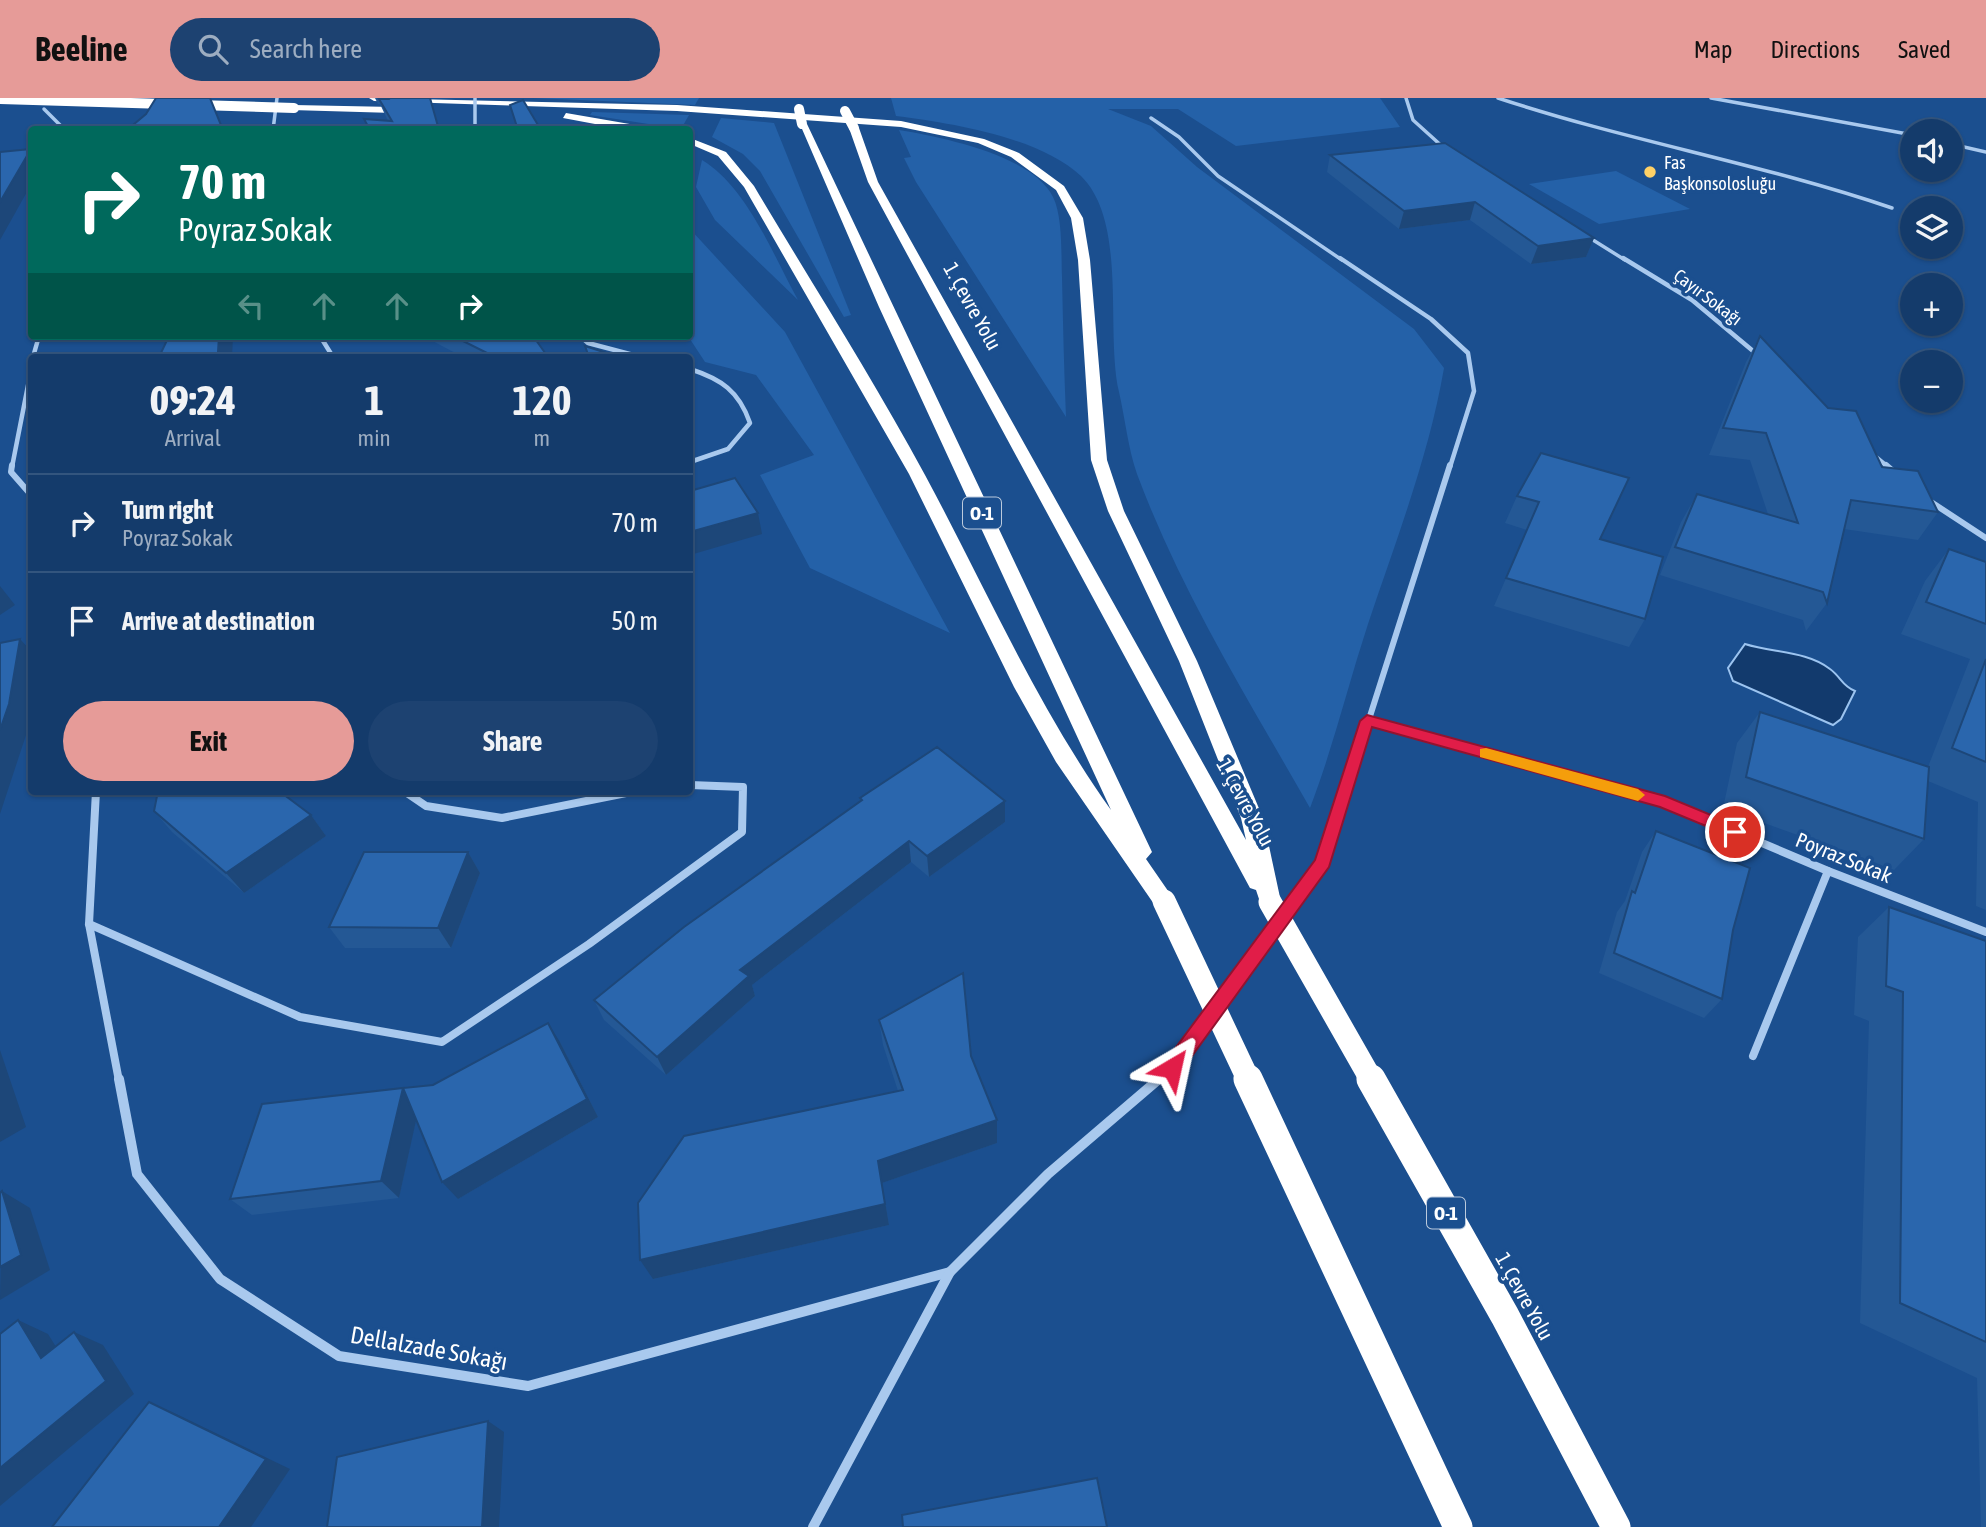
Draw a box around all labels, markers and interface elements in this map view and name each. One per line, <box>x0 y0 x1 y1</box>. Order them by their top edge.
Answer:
search box <box>170 18 660 81</box>
text: Beeline <box>35 30 128 68</box>
icon: search <box>194 30 232 68</box>
text: Search here <box>250 34 362 64</box>
text: Map <box>1694 36 1732 63</box>
text: Directions <box>1770 36 1860 63</box>
text: Saved <box>1898 36 1951 63</box>
map controls <box>1900 119 1963 413</box>
button: sound <box>1900 119 1963 182</box>
place label: Fas Başkonsolosluğu <box>1664 152 1776 194</box>
text: 70 m <box>178 153 266 209</box>
icon: right <box>63 154 154 245</box>
marker: Fas Başkonsolosluğu <box>1642 164 1658 180</box>
button: layers <box>1900 196 1963 259</box>
text: Poyraz Sokak <box>178 211 332 248</box>
street label: 1. Çevre Yolu <box>939 258 1007 354</box>
street label: Çayır Sokağı <box>1670 265 1746 329</box>
button: + <box>1900 273 1963 336</box>
icon: left <box>232 287 270 325</box>
icon: ahead <box>305 287 343 325</box>
icon: ahead <box>378 287 416 325</box>
icon: right <box>451 287 489 325</box>
button: − <box>1900 350 1963 413</box>
text: 09:24 <box>150 376 236 424</box>
text: 1 <box>364 376 384 424</box>
text: 120 <box>512 376 571 424</box>
text: Arrival <box>165 425 221 451</box>
text: min <box>358 425 391 451</box>
text: m <box>534 425 550 451</box>
text: Turn right <box>122 495 213 525</box>
road number: O-1 <box>963 498 1001 528</box>
icon: right <box>63 504 101 542</box>
text: 70 m <box>611 508 658 538</box>
text: Poyraz Sokak <box>122 525 233 551</box>
icon: arrive <box>63 602 101 640</box>
text: Arrive at destination <box>122 606 315 636</box>
text: 50 m <box>611 606 658 636</box>
button: Exit <box>63 701 354 781</box>
button: Share <box>368 701 658 781</box>
street label: 1. Çevre Yolu <box>1212 754 1280 850</box>
pin <box>1705 802 1765 862</box>
icon: arrive <box>1716 813 1754 851</box>
street label: Poyraz Sokak <box>1793 827 1895 887</box>
position arrow <box>1135 1031 1209 1105</box>
road number: O-1 <box>1427 1198 1465 1228</box>
street label: 1. Çevre Yolu <box>1491 1248 1559 1344</box>
street label: Dellalzade Sokağı <box>348 1321 510 1375</box>

